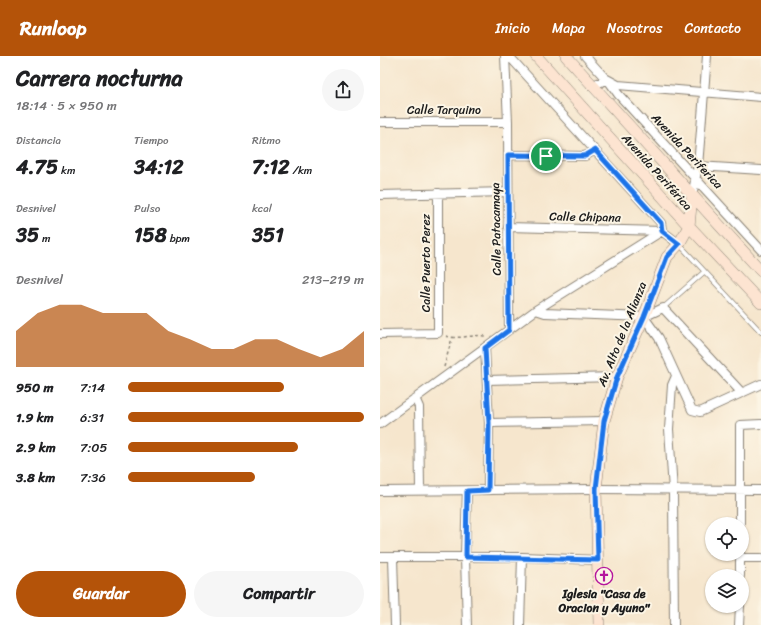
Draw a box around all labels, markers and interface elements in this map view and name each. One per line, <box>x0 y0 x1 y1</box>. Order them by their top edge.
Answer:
text: Runloop <box>20 12 86 45</box>
text: Inicio <box>495 16 530 41</box>
text: Mapa <box>552 16 585 41</box>
text: Nosotros <box>607 16 662 41</box>
text: Contacto <box>684 16 741 41</box>
text: Carrera nocturna <box>16 59 183 98</box>
button: share <box>322 69 364 111</box>
text: 18:14 · 5 × 950 m <box>16 94 117 117</box>
street label: Calle Tarquino <box>407 99 481 121</box>
street label: Avenida Periferica <box>645 107 729 195</box>
street label: Avenida Periférica <box>615 127 698 216</box>
text: Distancia <box>16 131 61 150</box>
text: Tiempo <box>134 131 169 150</box>
text: Ritmo <box>252 131 281 150</box>
pin <box>529 139 563 173</box>
icon: arrive <box>535 145 557 167</box>
text: 4.75 <box>16 150 58 185</box>
text: 34:12 <box>134 150 184 185</box>
text: 7:12 <box>252 150 290 185</box>
text: km <box>58 161 75 180</box>
text: /km <box>290 161 312 180</box>
street label: Calle Patacamaya <box>484 182 508 276</box>
text: Desnivel <box>16 199 56 218</box>
text: Pulso <box>134 199 160 218</box>
text: kcal <box>252 199 272 218</box>
street label: Calle Chipana <box>549 205 622 229</box>
street label: Calle Puerto Perez <box>415 213 437 312</box>
text: 35 <box>16 218 39 253</box>
text: 158 <box>134 218 167 253</box>
text: 351 <box>252 218 284 253</box>
text: m <box>39 229 51 248</box>
text: bpm <box>167 229 190 248</box>
text: Desnivel <box>16 268 63 291</box>
text: 213–219 m <box>302 268 364 291</box>
street label: Av. Alto de la Alianza <box>591 278 653 391</box>
text: 950 m <box>16 376 54 399</box>
text: 7:14 <box>80 376 105 399</box>
text: 1.9 km <box>16 406 54 429</box>
text: 6:31 <box>80 406 104 429</box>
text: 2.9 km <box>16 436 56 459</box>
text: 7:05 <box>80 436 108 459</box>
text: 3.8 km <box>16 466 55 489</box>
text: 7:36 <box>80 466 106 489</box>
map controls <box>705 517 749 613</box>
button: locate <box>705 517 749 561</box>
church icon: Iglesia "Casa de Oracion y Ayuno" <box>594 566 614 586</box>
button: layers <box>705 569 749 613</box>
button: Guardar <box>16 571 186 617</box>
button: Compartir <box>194 571 364 617</box>
place label: Iglesia "Casa de Oracion y Ayuno" <box>557 583 651 619</box>

